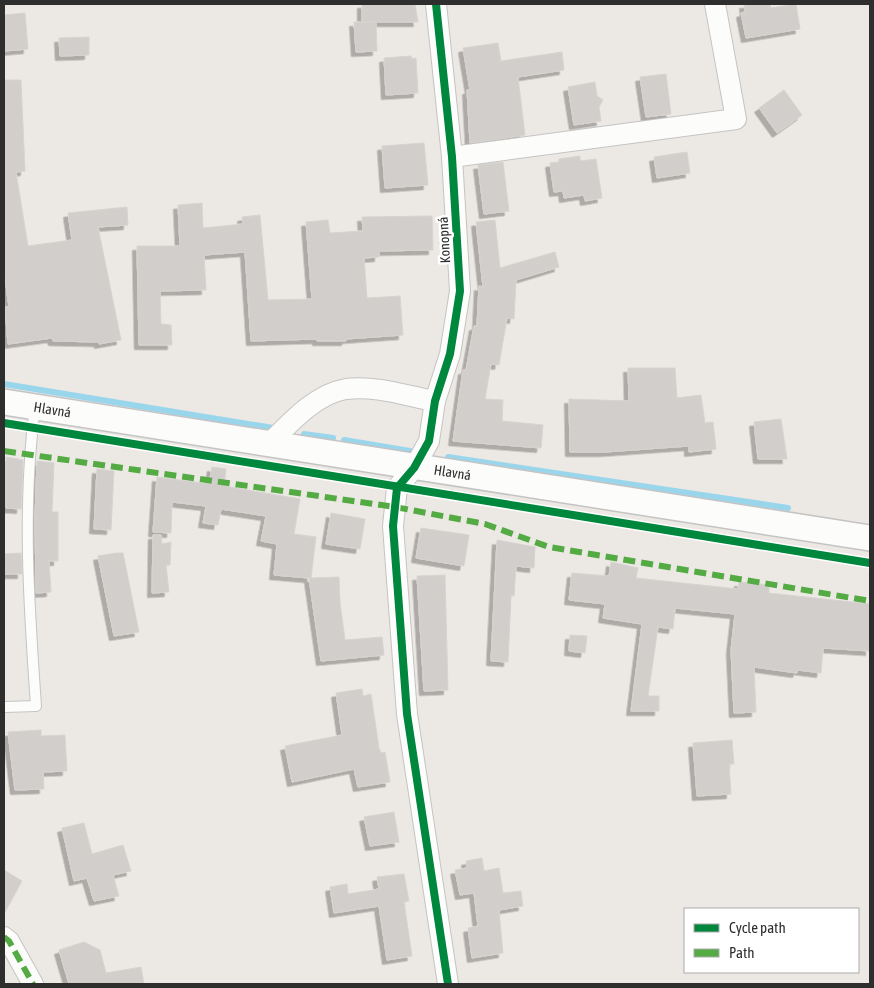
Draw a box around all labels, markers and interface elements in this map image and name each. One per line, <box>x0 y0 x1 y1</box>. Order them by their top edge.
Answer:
street label: Konopná <box>435 216 453 264</box>
street label: Hlavná <box>33 399 72 420</box>
street label: Hlavná <box>433 462 472 483</box>
legend <box>684 908 859 973</box>
text: Cycle path <box>729 919 786 936</box>
text: Path <box>729 944 755 961</box>

